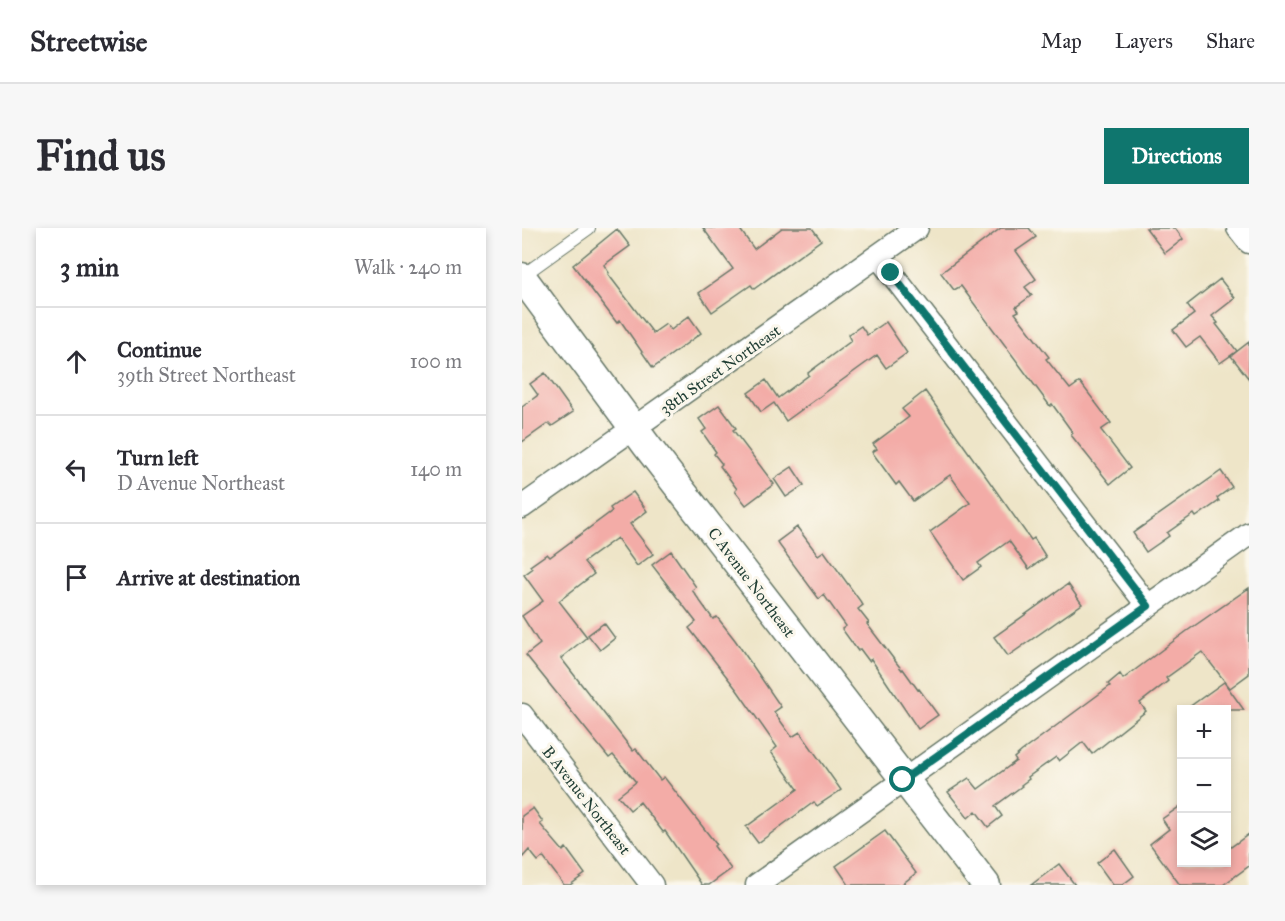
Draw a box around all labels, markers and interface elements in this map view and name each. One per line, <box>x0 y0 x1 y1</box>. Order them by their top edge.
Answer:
text: Streetwise <box>30 24 147 59</box>
text: Map <box>1041 28 1082 54</box>
text: Layers <box>1115 28 1173 54</box>
text: Share <box>1206 28 1255 54</box>
button: Directions <box>1104 128 1249 184</box>
text: Find us <box>36 130 166 182</box>
text: 3 min <box>60 251 119 283</box>
text: Walk · 240 m <box>354 255 462 279</box>
route end <box>877 259 903 285</box>
street label: 38th Street Northeast <box>656 320 785 418</box>
text: Continue <box>117 336 202 363</box>
icon: ahead <box>60 345 93 378</box>
text: 100 m <box>410 349 462 373</box>
text: 39th Street Northeast <box>117 363 296 387</box>
text: Turn left <box>117 444 199 471</box>
icon: left <box>60 453 93 486</box>
text: 140 m <box>410 457 462 481</box>
text: D Avenue Northeast <box>117 471 285 495</box>
street label: C Avenue Northeast <box>704 524 799 641</box>
icon: arrive <box>60 561 93 594</box>
text: Arrive at destination <box>117 564 300 591</box>
map controls <box>1177 705 1231 867</box>
button: + <box>1177 705 1231 759</box>
street label: B Avenue Northeast <box>538 742 635 859</box>
button: − <box>1177 759 1231 813</box>
route start <box>889 766 915 792</box>
button: layers <box>1177 813 1231 867</box>

